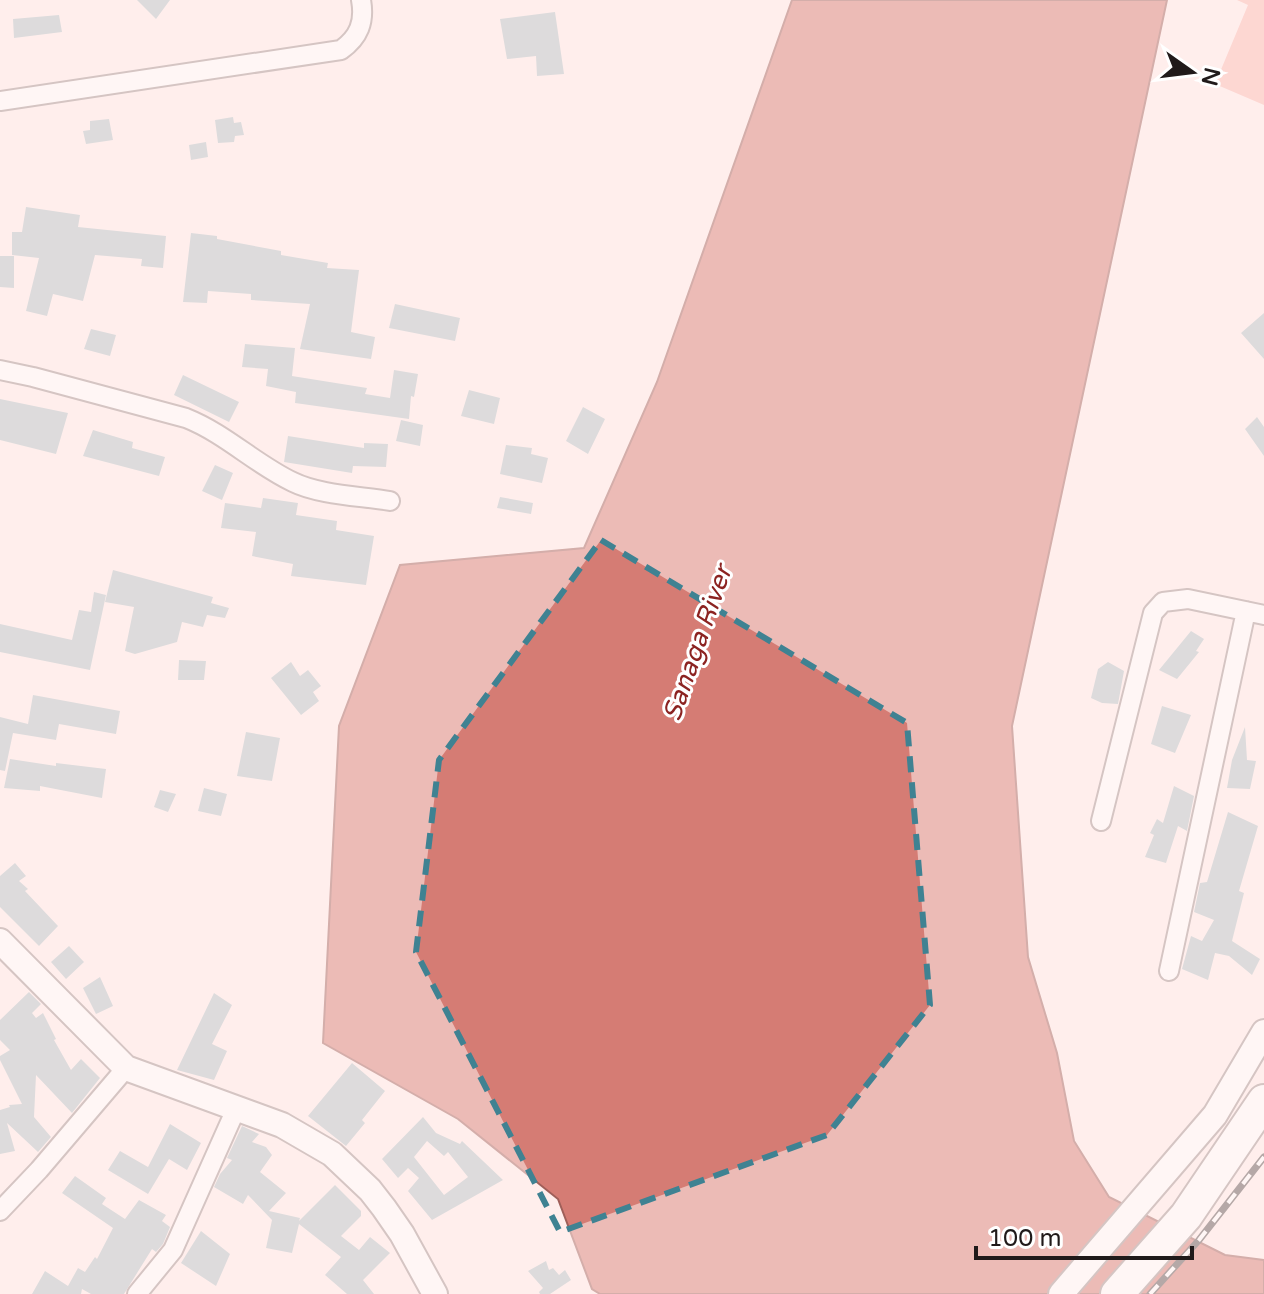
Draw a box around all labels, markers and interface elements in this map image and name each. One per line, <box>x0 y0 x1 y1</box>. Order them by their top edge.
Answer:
north arrow <box>1152 32 1232 112</box>
text: N <box>1196 65 1225 88</box>
water label: Sanaga River <box>656 559 740 725</box>
scale bar <box>976 1210 1192 1260</box>
text: 100 m <box>988 1224 1062 1253</box>

